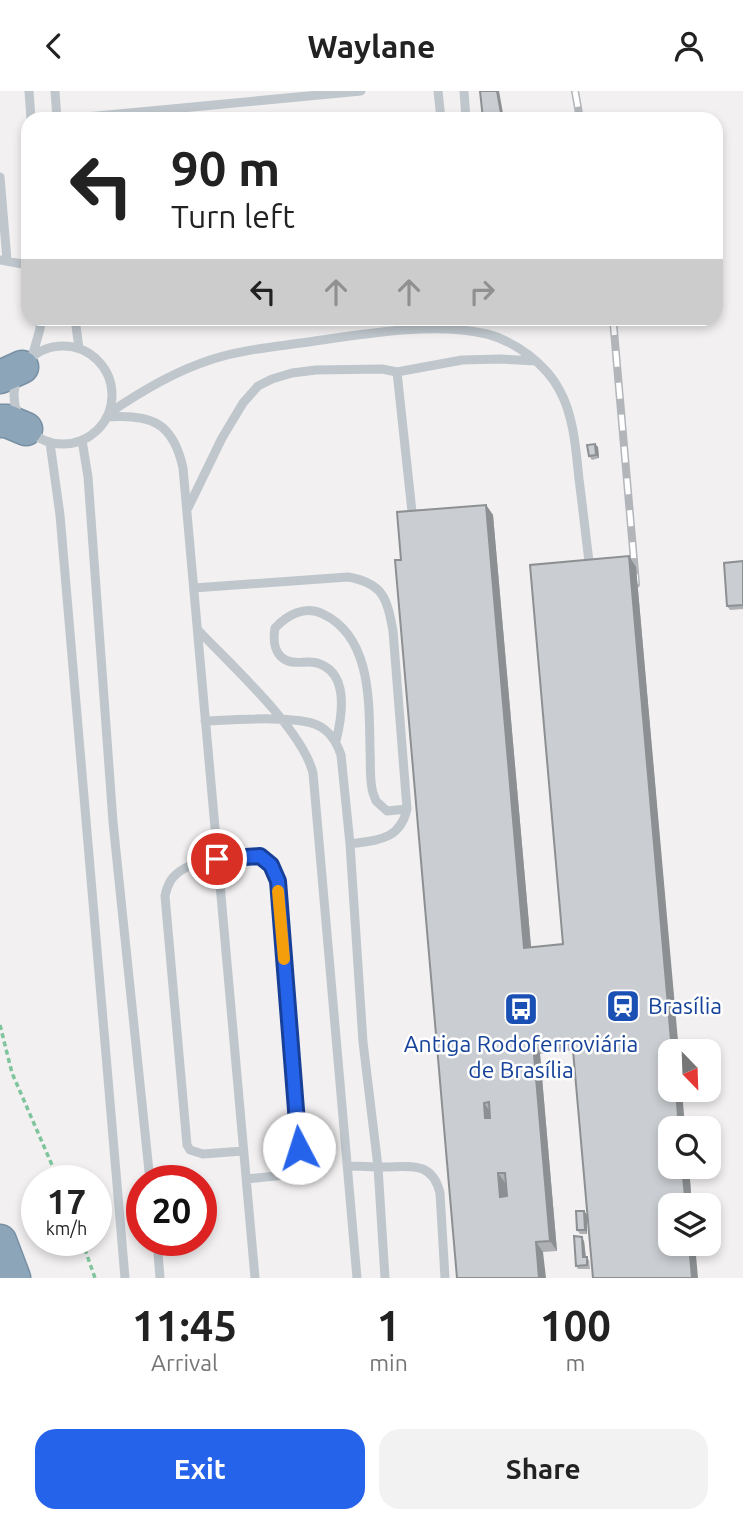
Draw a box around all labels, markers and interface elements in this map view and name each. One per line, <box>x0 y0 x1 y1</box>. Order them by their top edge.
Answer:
icon: back <box>35 27 73 65</box>
icon: person <box>670 27 708 65</box>
text: Waylane <box>308 28 435 64</box>
icon: left <box>56 140 147 231</box>
text: 90 m <box>171 140 280 195</box>
text: Turn left <box>171 198 295 234</box>
icon: left <box>244 273 282 311</box>
icon: ahead <box>317 273 355 311</box>
icon: ahead <box>390 273 428 311</box>
icon: right <box>463 273 501 311</box>
pin <box>187 829 247 889</box>
icon: arrive <box>198 840 236 878</box>
station icon: Brasília <box>604 987 642 1025</box>
bus stop icon: Antiga Rodoferroviária de Brasília <box>502 990 540 1028</box>
place label: Brasília <box>648 993 722 1018</box>
place label: Antiga Rodoferroviária de Brasília <box>404 1031 638 1082</box>
north arrow <box>658 1039 721 1103</box>
map controls <box>658 1039 721 1256</box>
position arrow <box>262 1111 336 1185</box>
button: search <box>658 1116 721 1179</box>
speed limit sign: 20 <box>126 1165 217 1256</box>
text: 17 <box>47 1181 86 1221</box>
button: layers <box>658 1193 721 1256</box>
text: km/h <box>46 1218 87 1238</box>
text: 11:45 <box>132 1302 237 1349</box>
text: 1 <box>377 1302 400 1349</box>
text: 100 <box>540 1302 611 1349</box>
text: Arrival <box>151 1350 218 1375</box>
text: min <box>369 1350 408 1375</box>
text: m <box>565 1350 585 1375</box>
button: Exit <box>35 1429 365 1509</box>
button: Share <box>379 1429 708 1509</box>

